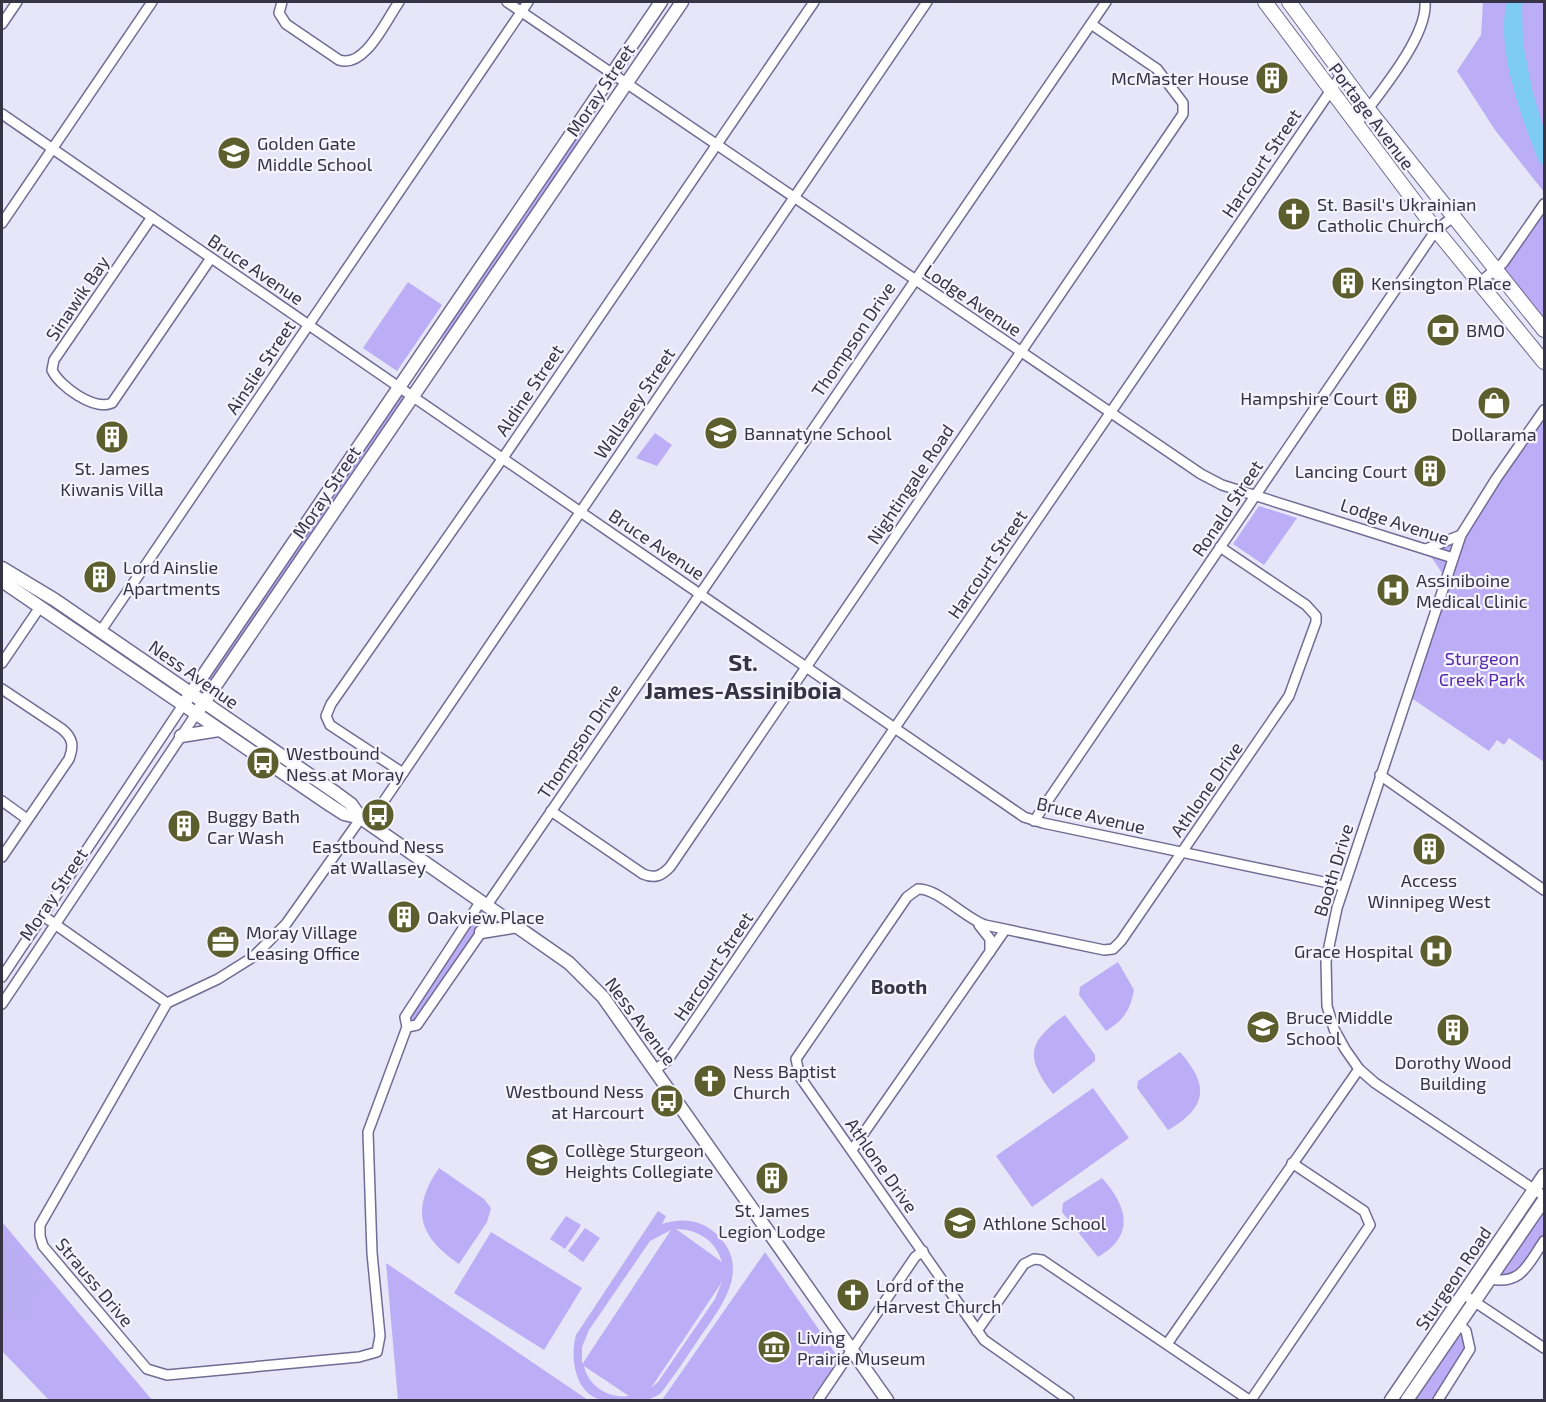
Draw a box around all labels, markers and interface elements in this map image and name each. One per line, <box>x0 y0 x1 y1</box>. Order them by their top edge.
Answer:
street label: Moray Street <box>561 40 639 140</box>
street label: Portage Avenue <box>1325 58 1419 174</box>
building icon: McMaster House <box>1254 60 1290 96</box>
place label: McMaster House <box>1111 67 1249 89</box>
street label: Harcourt Street <box>1217 104 1305 221</box>
place label: Golden Gate Middle School <box>257 132 373 175</box>
school or university icon: Golden Gate Middle School <box>216 135 252 171</box>
place label: St. Basil's Ukrainian Catholic Church <box>1317 193 1477 236</box>
church icon: St. Basil's Ukrainian Catholic Church <box>1276 196 1312 232</box>
street label: Bruce Avenue <box>204 229 308 309</box>
street label: Sinawik Bay <box>41 251 114 345</box>
street label: Lodge Avenue <box>920 259 1026 341</box>
building icon: Kensington Place <box>1330 265 1366 301</box>
place label: Kensington Place <box>1371 272 1511 294</box>
street label: Thompson Drive <box>806 277 900 401</box>
bank icon: BMO <box>1425 312 1461 348</box>
street label: Ainslie Street <box>220 316 300 418</box>
place label: BMO <box>1466 319 1505 341</box>
street label: Aldine Street <box>490 340 568 440</box>
street label: Wallasey Street <box>589 343 679 463</box>
building icon: Hampshire Court <box>1383 380 1419 416</box>
shop icon: Dollarama <box>1476 385 1512 421</box>
place label: Hampshire Court <box>1240 387 1378 409</box>
school or university icon: Bannatyne School <box>703 415 739 451</box>
building icon: St. James Kiwanis Villa <box>94 419 130 455</box>
street label: Nightingale Road <box>862 420 958 548</box>
place label: Bannatyne School <box>744 422 892 444</box>
place label: Dollarama <box>1451 423 1537 445</box>
street label: Moray Street <box>287 442 365 542</box>
building icon: Lancing Court <box>1412 453 1448 489</box>
street label: Ronald Street <box>1187 456 1267 560</box>
place label: St. James Kiwanis Villa <box>60 457 164 500</box>
place label: Lancing Court <box>1295 460 1407 482</box>
street label: Lodge Avenue <box>1338 493 1452 549</box>
street label: Bruce Avenue <box>605 504 709 584</box>
street label: Harcourt Street <box>943 505 1031 622</box>
place label: Lord Ainslie Apartments <box>123 556 221 599</box>
building icon: Lord Ainslie Apartments <box>82 559 118 595</box>
place label: Assiniboine Medical Clinic <box>1416 569 1528 612</box>
hospital icon: Assiniboine Medical Clinic <box>1375 572 1411 608</box>
street label: Ness Avenue <box>145 635 243 713</box>
district label: St. James-Assiniboia <box>644 647 842 704</box>
park label: Sturgeon Creek Park <box>1439 647 1525 690</box>
street label: Thompson Drive <box>532 679 626 803</box>
street label: Athlone Drive <box>1165 737 1247 841</box>
place label: Westbound Ness at Moray <box>286 742 405 785</box>
bus stop icon: Westbound Ness at Moray <box>245 745 281 781</box>
street label: Bruce Avenue <box>1035 792 1147 838</box>
bus stop icon: Eastbound Ness at Wallasey <box>360 797 396 833</box>
place label: Buggy Bath Car Wash <box>207 805 300 848</box>
building icon: Buggy Bath Car Wash <box>166 808 202 844</box>
street label: Booth Drive <box>1308 821 1358 919</box>
building icon: Access Winnipeg West <box>1411 831 1447 867</box>
place label: Eastbound Ness at Wallasey <box>312 835 444 878</box>
street label: Moray Street <box>14 844 92 944</box>
place label: Access Winnipeg West <box>1367 869 1491 912</box>
building icon: Oakview Place <box>386 899 422 935</box>
place label: Oakview Place <box>427 906 544 928</box>
street label: Harcourt Street <box>669 907 757 1024</box>
place label: Moray Village Leasing Office <box>246 921 360 964</box>
office icon: Moray Village Leasing Office <box>205 924 241 960</box>
hospital icon: Grace Hospital <box>1418 933 1454 969</box>
place label: Grace Hospital <box>1294 940 1414 962</box>
street label: Ness Avenue <box>601 973 681 1069</box>
district label: Booth <box>871 974 927 998</box>
place label: Bruce Middle School <box>1286 1006 1393 1049</box>
school or university icon: Bruce Middle School <box>1245 1009 1281 1045</box>
building icon: Dorothy Wood Building <box>1435 1012 1471 1048</box>
place label: Dorothy Wood Building <box>1394 1051 1512 1094</box>
place label: Ness Baptist Church <box>733 1060 837 1103</box>
church icon: Ness Baptist Church <box>692 1063 728 1099</box>
place label: Westbound Ness at Harcourt <box>505 1080 644 1123</box>
bus stop icon: Westbound Ness at Harcourt <box>649 1083 685 1119</box>
street label: Athlone Drive <box>841 1113 923 1217</box>
place label: Collège Sturgeon Heights Collegiate <box>565 1139 713 1182</box>
school or university icon: Collège Sturgeon Heights Collegiate <box>524 1142 560 1178</box>
building icon: St. James Legion Lodge <box>754 1160 790 1196</box>
place label: St. James Legion Lodge <box>718 1199 826 1242</box>
school or university icon: Athlone School <box>942 1205 978 1241</box>
place label: Athlone School <box>983 1212 1107 1234</box>
street label: Sturgeon Road <box>1410 1222 1496 1334</box>
street label: Strauss Drive <box>51 1233 139 1331</box>
place label: Lord of the Harvest Church <box>876 1274 1001 1317</box>
church icon: Lord of the Harvest Church <box>835 1277 871 1313</box>
place label: Living Prairie Museum <box>797 1326 925 1369</box>
museum icon: Living Prairie Museum <box>756 1329 792 1365</box>

